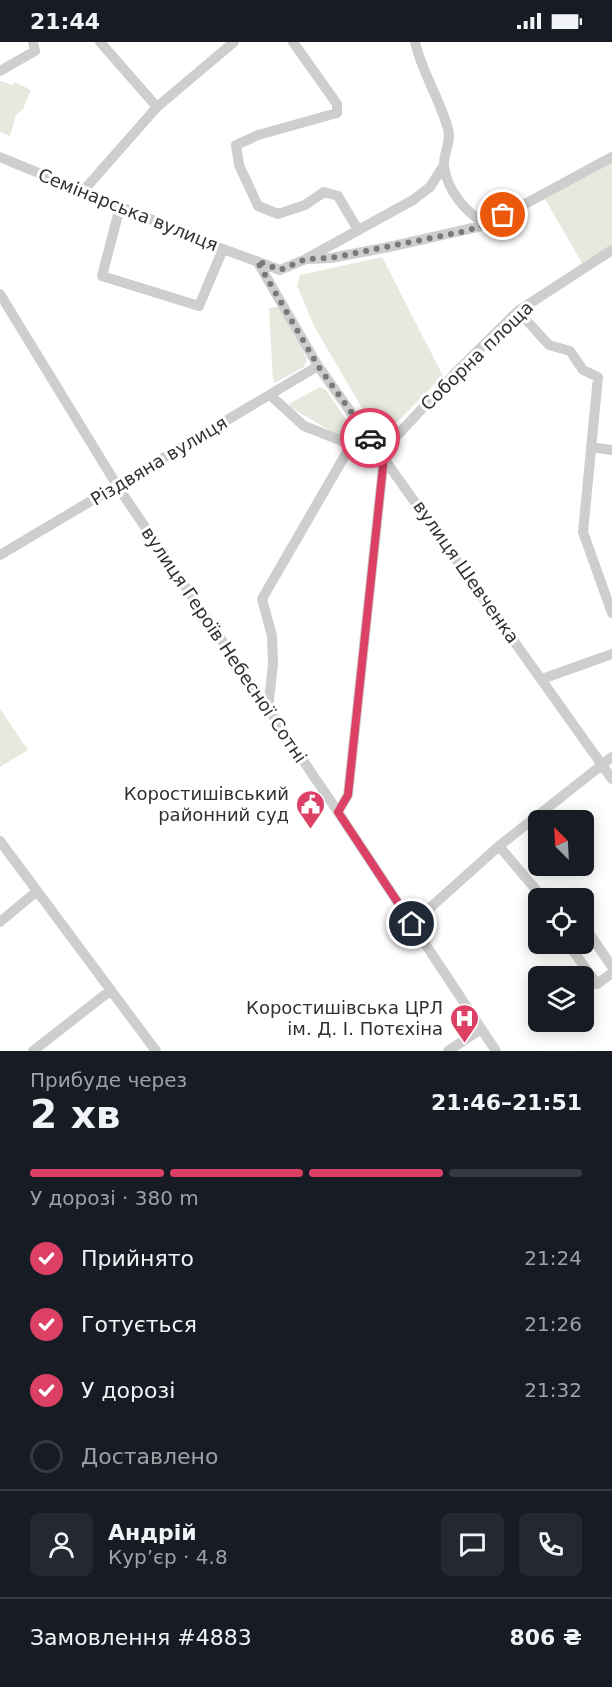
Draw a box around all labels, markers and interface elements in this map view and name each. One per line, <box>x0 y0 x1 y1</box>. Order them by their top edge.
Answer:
text: 21:44 <box>30 9 100 34</box>
street label: Семінарська вулиця <box>35 164 221 255</box>
pin <box>477 189 528 240</box>
icon: bag <box>486 198 519 231</box>
street label: Соборна площа <box>416 297 537 415</box>
courier <box>340 408 400 468</box>
street label: Різдвяна вулиця <box>87 412 231 510</box>
icon: car <box>354 422 387 455</box>
street label: вулиця Шевченка <box>409 496 524 647</box>
street label: вулиця Героїв Небесної Сотні <box>137 523 311 767</box>
place label: Коростишівський районний суд <box>124 783 289 825</box>
public building icon: Коростишівський районний суд <box>294 788 326 830</box>
north arrow <box>528 810 594 876</box>
map controls <box>528 810 594 1032</box>
button: locate <box>528 888 594 954</box>
pin <box>386 898 437 949</box>
icon: home <box>395 907 428 940</box>
button: layers <box>528 966 594 1032</box>
place label: Коростишівська ЦРЛ ім. Д. І. Потєхіна <box>246 997 443 1039</box>
hospital icon: Коростишівська ЦРЛ ім. Д. І. Потєхіна <box>448 1002 480 1044</box>
text: Прибуде через <box>30 1068 187 1092</box>
text: 21:46–21:51 <box>431 1090 582 1115</box>
text: 2 хв <box>30 1092 121 1137</box>
text: У дорозі · 380 m <box>30 1186 199 1210</box>
icon: check <box>30 1242 63 1275</box>
text: Прийнято <box>81 1246 194 1271</box>
text: 21:24 <box>524 1246 582 1270</box>
icon: check <box>30 1308 63 1341</box>
text: Готується <box>81 1312 197 1337</box>
text: 21:26 <box>524 1312 582 1336</box>
icon: check <box>30 1374 63 1407</box>
text: У дорозі <box>81 1378 175 1403</box>
text: 21:32 <box>524 1378 582 1402</box>
text: Доставлено <box>81 1444 218 1469</box>
button: person <box>30 1513 93 1576</box>
button: chat <box>441 1513 504 1576</box>
button: phone <box>519 1513 582 1576</box>
text: Андрій <box>108 1520 197 1545</box>
text: Кур’єр · 4.8 <box>108 1545 228 1569</box>
text: Замовлення #4883 <box>30 1625 252 1650</box>
text: 806 ₴ <box>510 1625 582 1650</box>

